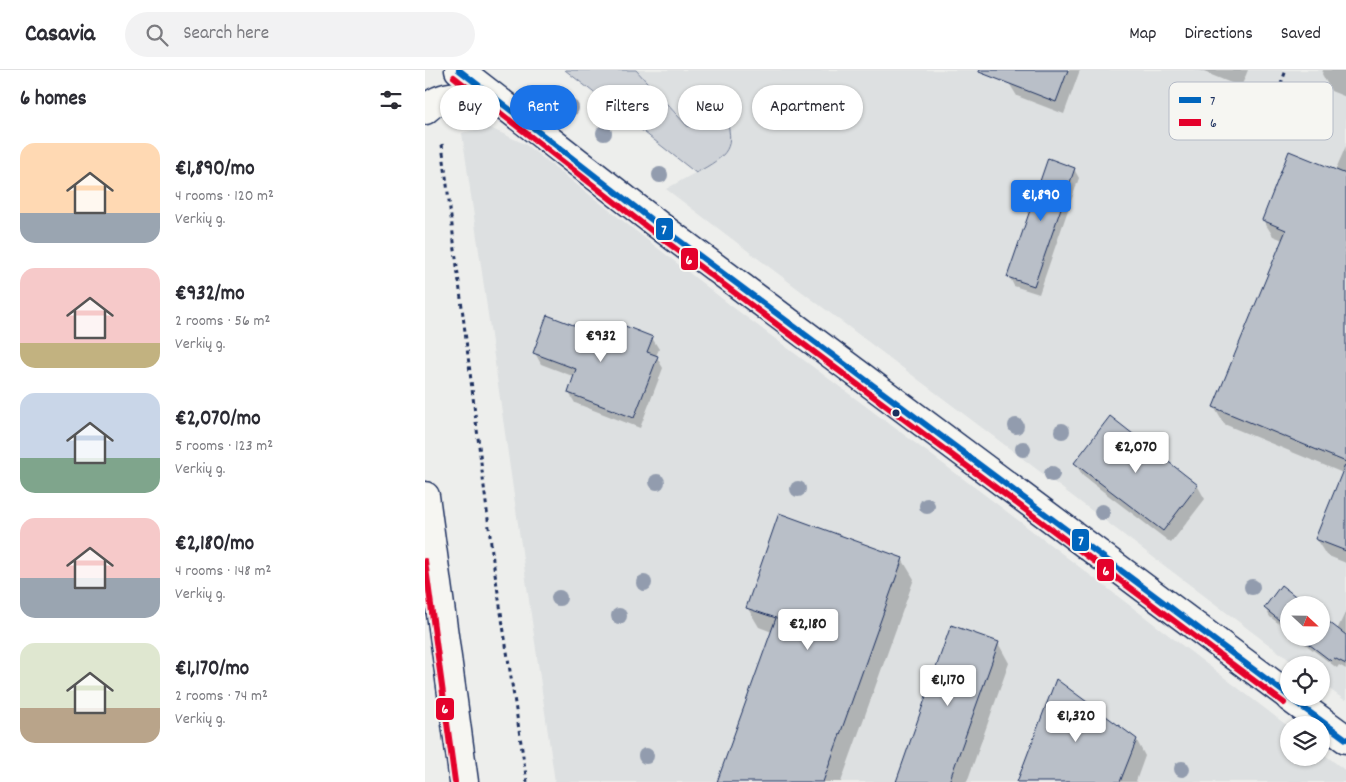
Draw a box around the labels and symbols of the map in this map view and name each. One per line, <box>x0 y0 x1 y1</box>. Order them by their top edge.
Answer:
legend <box>1169 82 1333 140</box>
text: 7 <box>1210 92 1215 112</box>
text: 6 <box>1210 114 1217 134</box>
pin: €1,890 <box>1000 180 1082 222</box>
line badge: 7 <box>655 217 674 241</box>
text: 7 <box>661 221 667 241</box>
line badge: 6 <box>680 247 699 271</box>
text: 6 <box>686 251 693 271</box>
pin: €932 <box>571 320 631 363</box>
unlabelled marker <box>891 408 901 418</box>
pin: €2,070 <box>1095 432 1177 474</box>
line badge: 7 <box>1071 528 1090 552</box>
text: 7 <box>1078 532 1084 552</box>
line badge: 6 <box>1096 558 1115 582</box>
text: 6 <box>1103 562 1110 582</box>
north arrow <box>1280 596 1330 646</box>
pin: €2,180 <box>767 608 849 651</box>
pin: €1,170 <box>907 664 989 707</box>
line badge: 6 <box>435 697 455 721</box>
text: 6 <box>442 700 449 720</box>
pin: €1,320 <box>1035 700 1117 743</box>

